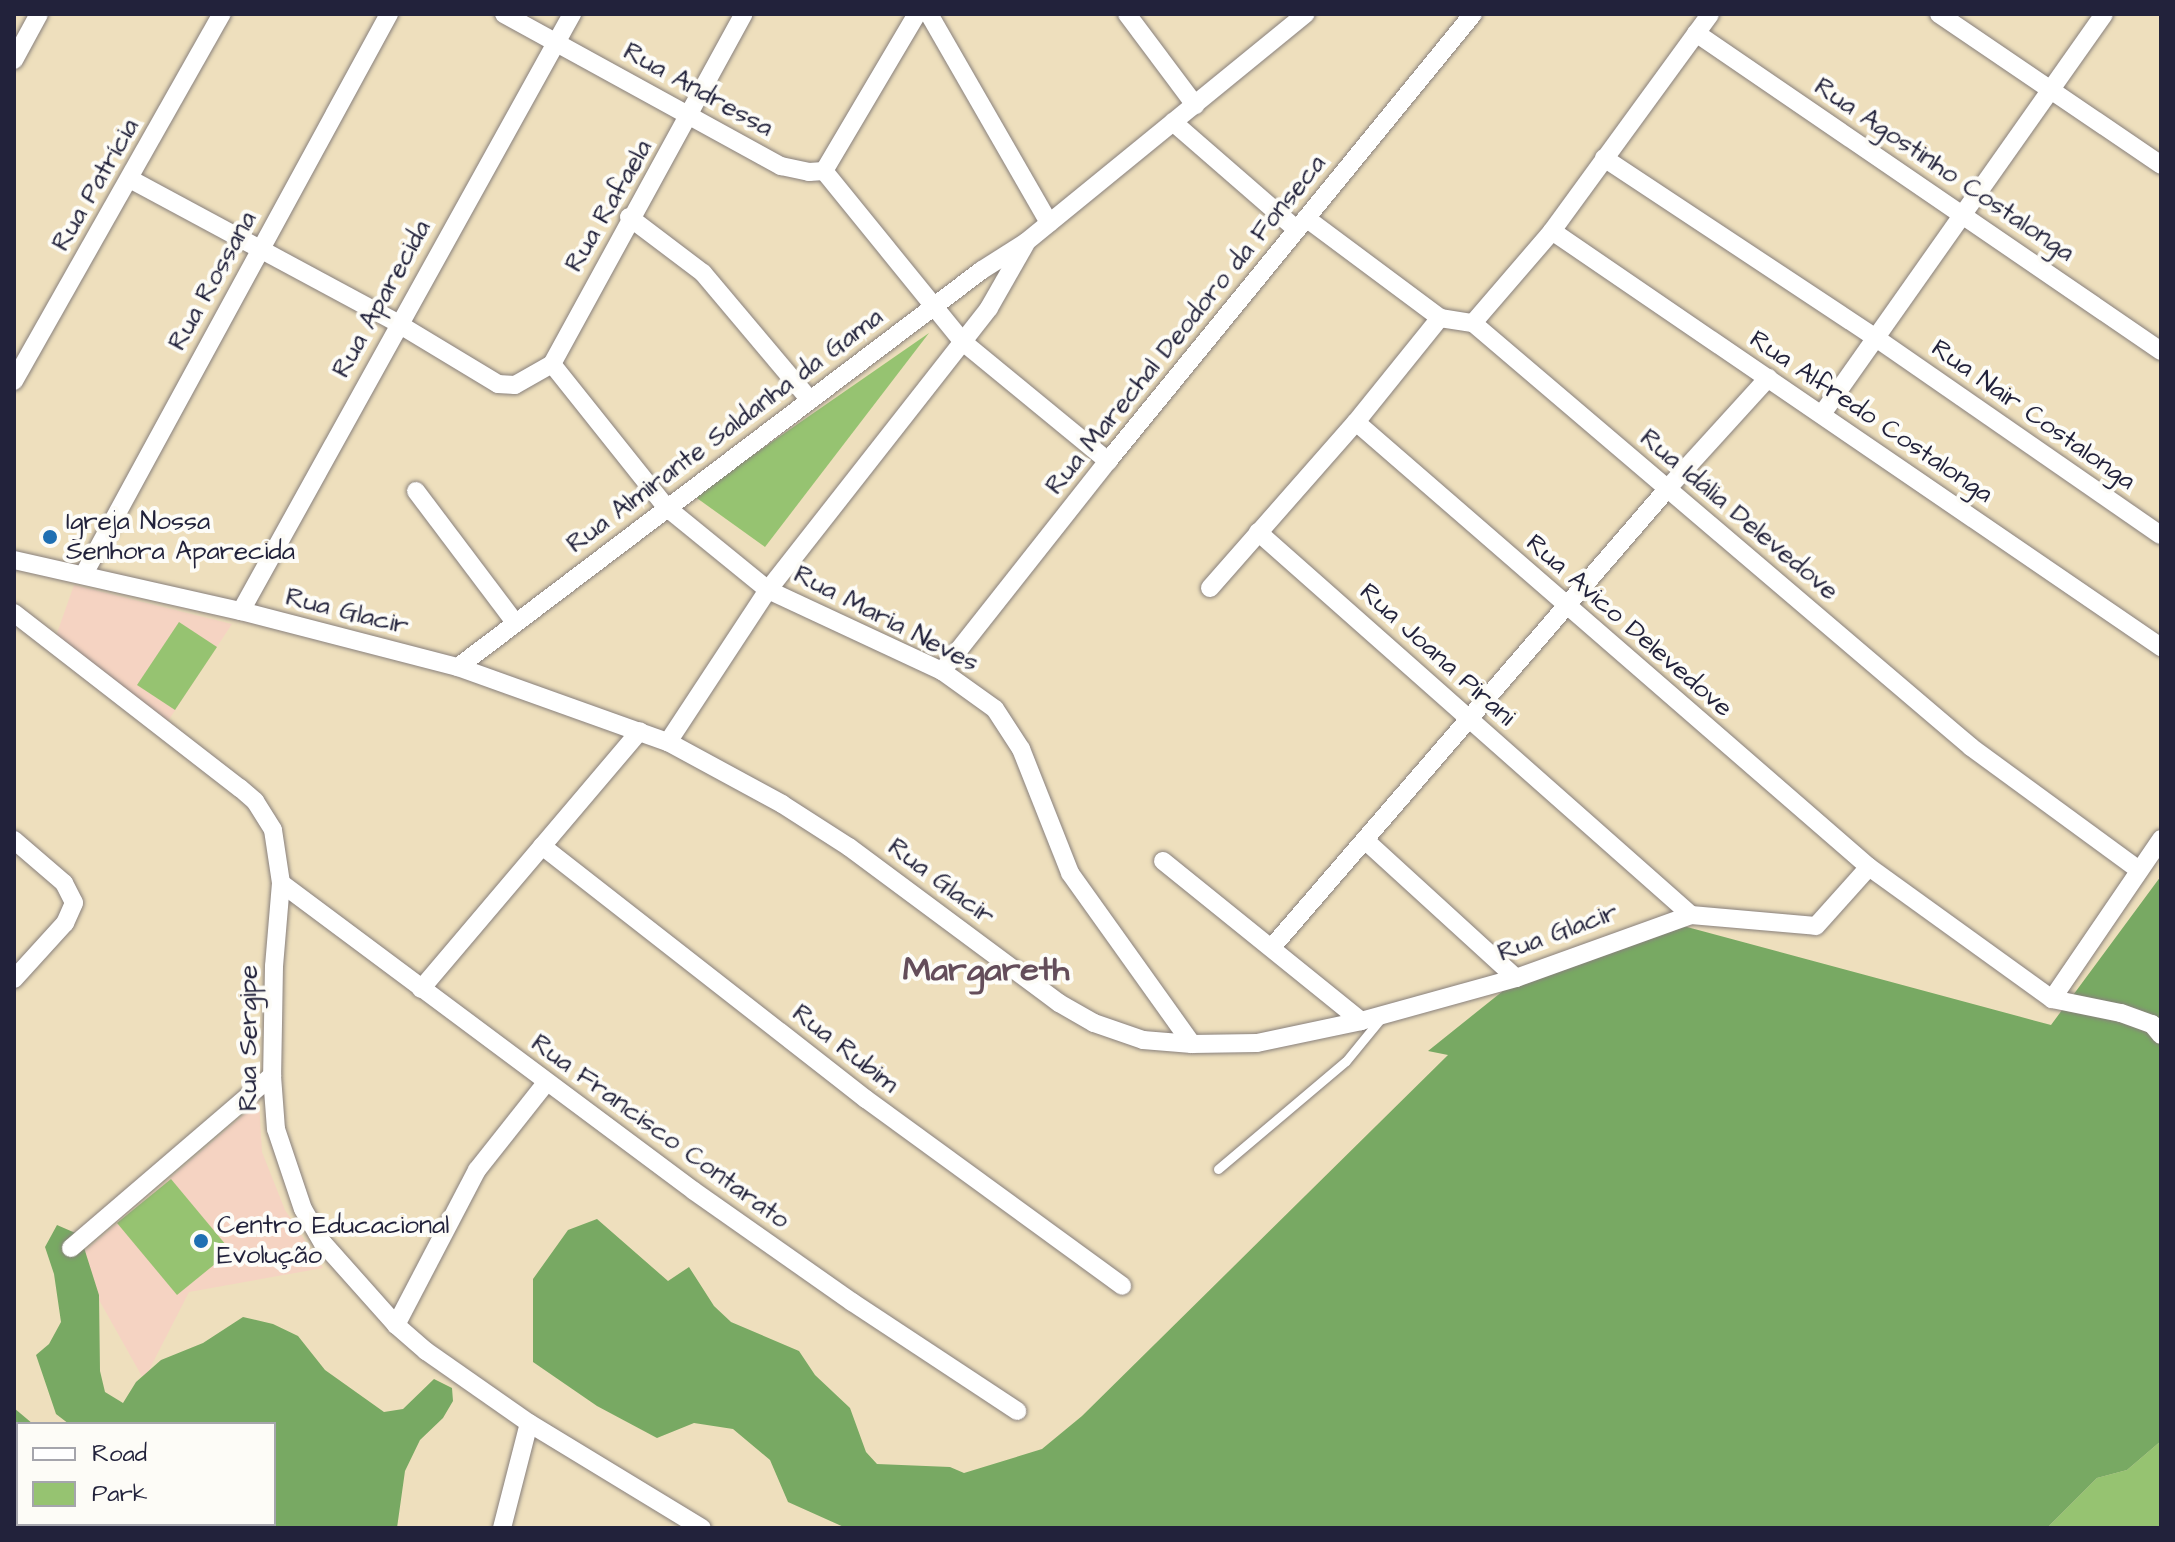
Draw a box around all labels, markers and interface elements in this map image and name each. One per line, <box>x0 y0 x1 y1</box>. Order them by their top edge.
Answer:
street label: Rua Andressa <box>618 36 778 144</box>
street label: Rua Agostinho Costalonga <box>1808 71 2080 269</box>
street label: Rua Patrícia <box>46 113 146 257</box>
street label: Rua Rafaela <box>559 134 659 278</box>
street label: Rua Marechal Deodoro da Fonseca <box>1039 149 1333 501</box>
street label: Rua Rossana <box>162 206 264 356</box>
street label: Rua Aparecida <box>326 215 438 383</box>
street label: Rua Almirante Saldanha da Gama <box>561 302 889 560</box>
street label: Rua Alfredo Costalonga <box>1744 324 1998 510</box>
street label: Rua Nair Costalonga <box>1925 333 2141 497</box>
street label: Rua Idália Delevedove <box>1633 423 1845 607</box>
place label: Igreja Nossa Senhora Aparecida <box>66 506 295 568</box>
marker: Igreja Nossa Senhora Aparecida <box>41 528 59 546</box>
street label: Rua Avico Delevedove <box>1519 528 1739 724</box>
street label: Rua Maria Neves <box>788 559 984 679</box>
street label: Rua Joana Pirani <box>1353 577 1521 733</box>
street label: Rua Glacir <box>282 582 412 642</box>
street label: Rua Glacir <box>882 832 1000 932</box>
street label: Rua Glacir <box>1494 897 1622 969</box>
district label: Margareth <box>903 951 1069 991</box>
street label: Rua Sergipe <box>233 965 265 1111</box>
street label: Rua Rubim <box>786 998 904 1100</box>
street label: Rua Francisco Contarato <box>525 1028 795 1236</box>
place label: Centro Educacional Evolução <box>217 1210 449 1272</box>
marker: Centro Educacional Evolução <box>192 1232 210 1250</box>
legend <box>16 1422 276 1526</box>
text: Road <box>92 1437 147 1471</box>
text: Park <box>92 1477 148 1511</box>

